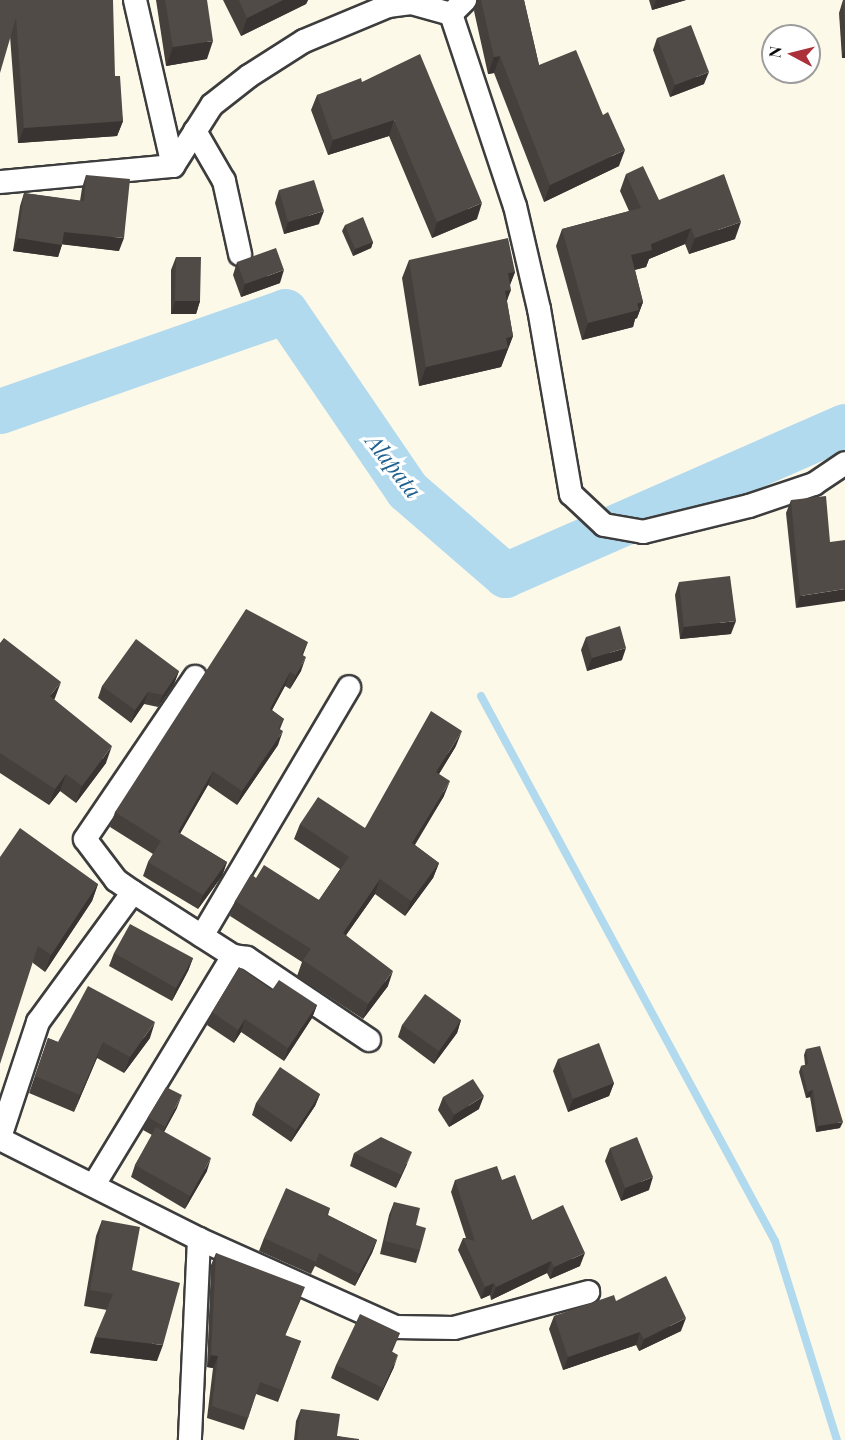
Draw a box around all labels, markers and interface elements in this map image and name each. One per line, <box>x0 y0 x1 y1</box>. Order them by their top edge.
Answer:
north arrow <box>761 24 821 84</box>
text: N <box>763 45 786 59</box>
water label: Alapata <box>361 429 427 503</box>

